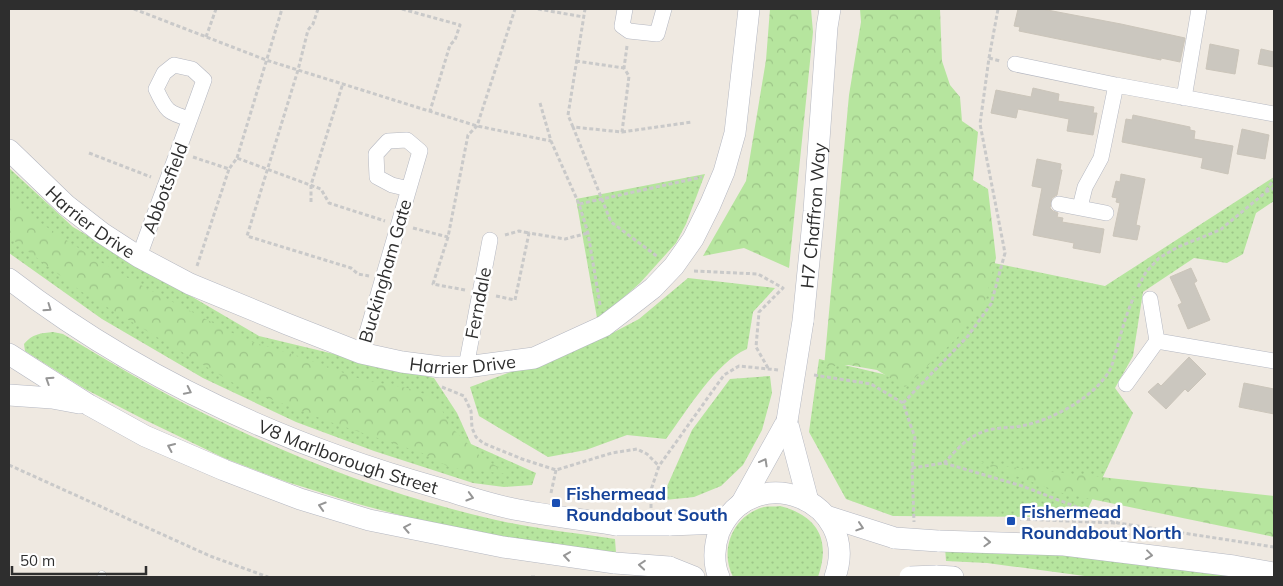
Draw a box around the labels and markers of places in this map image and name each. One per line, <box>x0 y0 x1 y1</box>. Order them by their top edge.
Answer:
place label: Fishermead Roundabout South <box>566 482 728 526</box>
marker: Fishermead Roundabout South <box>550 497 562 509</box>
place label: Fishermead Roundabout North <box>1021 500 1182 544</box>
marker: Fishermead Roundabout North <box>1005 515 1017 527</box>

